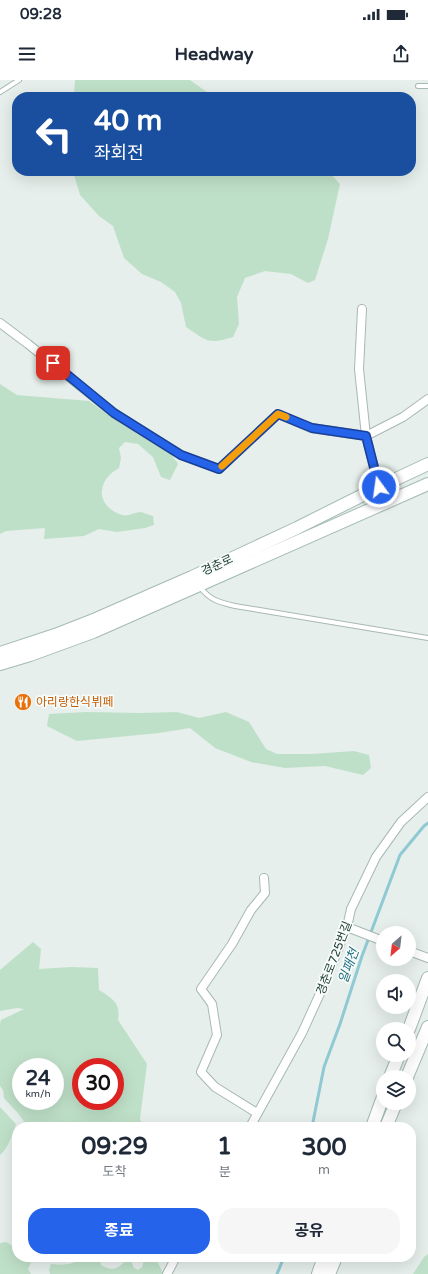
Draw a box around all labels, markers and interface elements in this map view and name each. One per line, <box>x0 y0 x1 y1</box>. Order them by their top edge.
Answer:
text: 09:28 <box>20 5 62 23</box>
icon: menu <box>16 43 38 65</box>
text: Headway <box>175 43 253 65</box>
icon: share <box>390 43 412 65</box>
text: 40 m <box>94 104 162 138</box>
icon: left <box>28 108 80 160</box>
text: 좌회전 <box>94 142 144 164</box>
pin <box>36 346 70 380</box>
icon: arrive <box>42 352 64 374</box>
position arrow <box>358 466 400 508</box>
street label: 경춘로 <box>199 552 235 578</box>
restaurant icon: 아리랑한식뷔페 <box>13 692 33 712</box>
place label: 아리랑한식뷔페 <box>36 695 113 709</box>
street label: 경춘로725번길 <box>314 919 354 997</box>
north arrow <box>376 926 416 966</box>
map controls <box>376 926 416 1110</box>
water label: 일패천 <box>335 945 363 986</box>
button: sound <box>376 974 416 1014</box>
button: search <box>376 1022 416 1062</box>
speed limit sign: 30 <box>72 1058 124 1110</box>
text: 24 <box>25 1067 51 1091</box>
button: layers <box>376 1070 416 1110</box>
text: km/h <box>25 1088 51 1100</box>
text: 09:29 <box>81 1132 148 1161</box>
text: 1 <box>217 1132 232 1161</box>
text: 300 <box>301 1133 347 1162</box>
text: m <box>318 1162 330 1178</box>
text: 도착 <box>103 1164 127 1180</box>
text: 분 <box>219 1164 231 1180</box>
button: 종료 <box>28 1208 210 1254</box>
button: 공유 <box>218 1208 400 1254</box>

